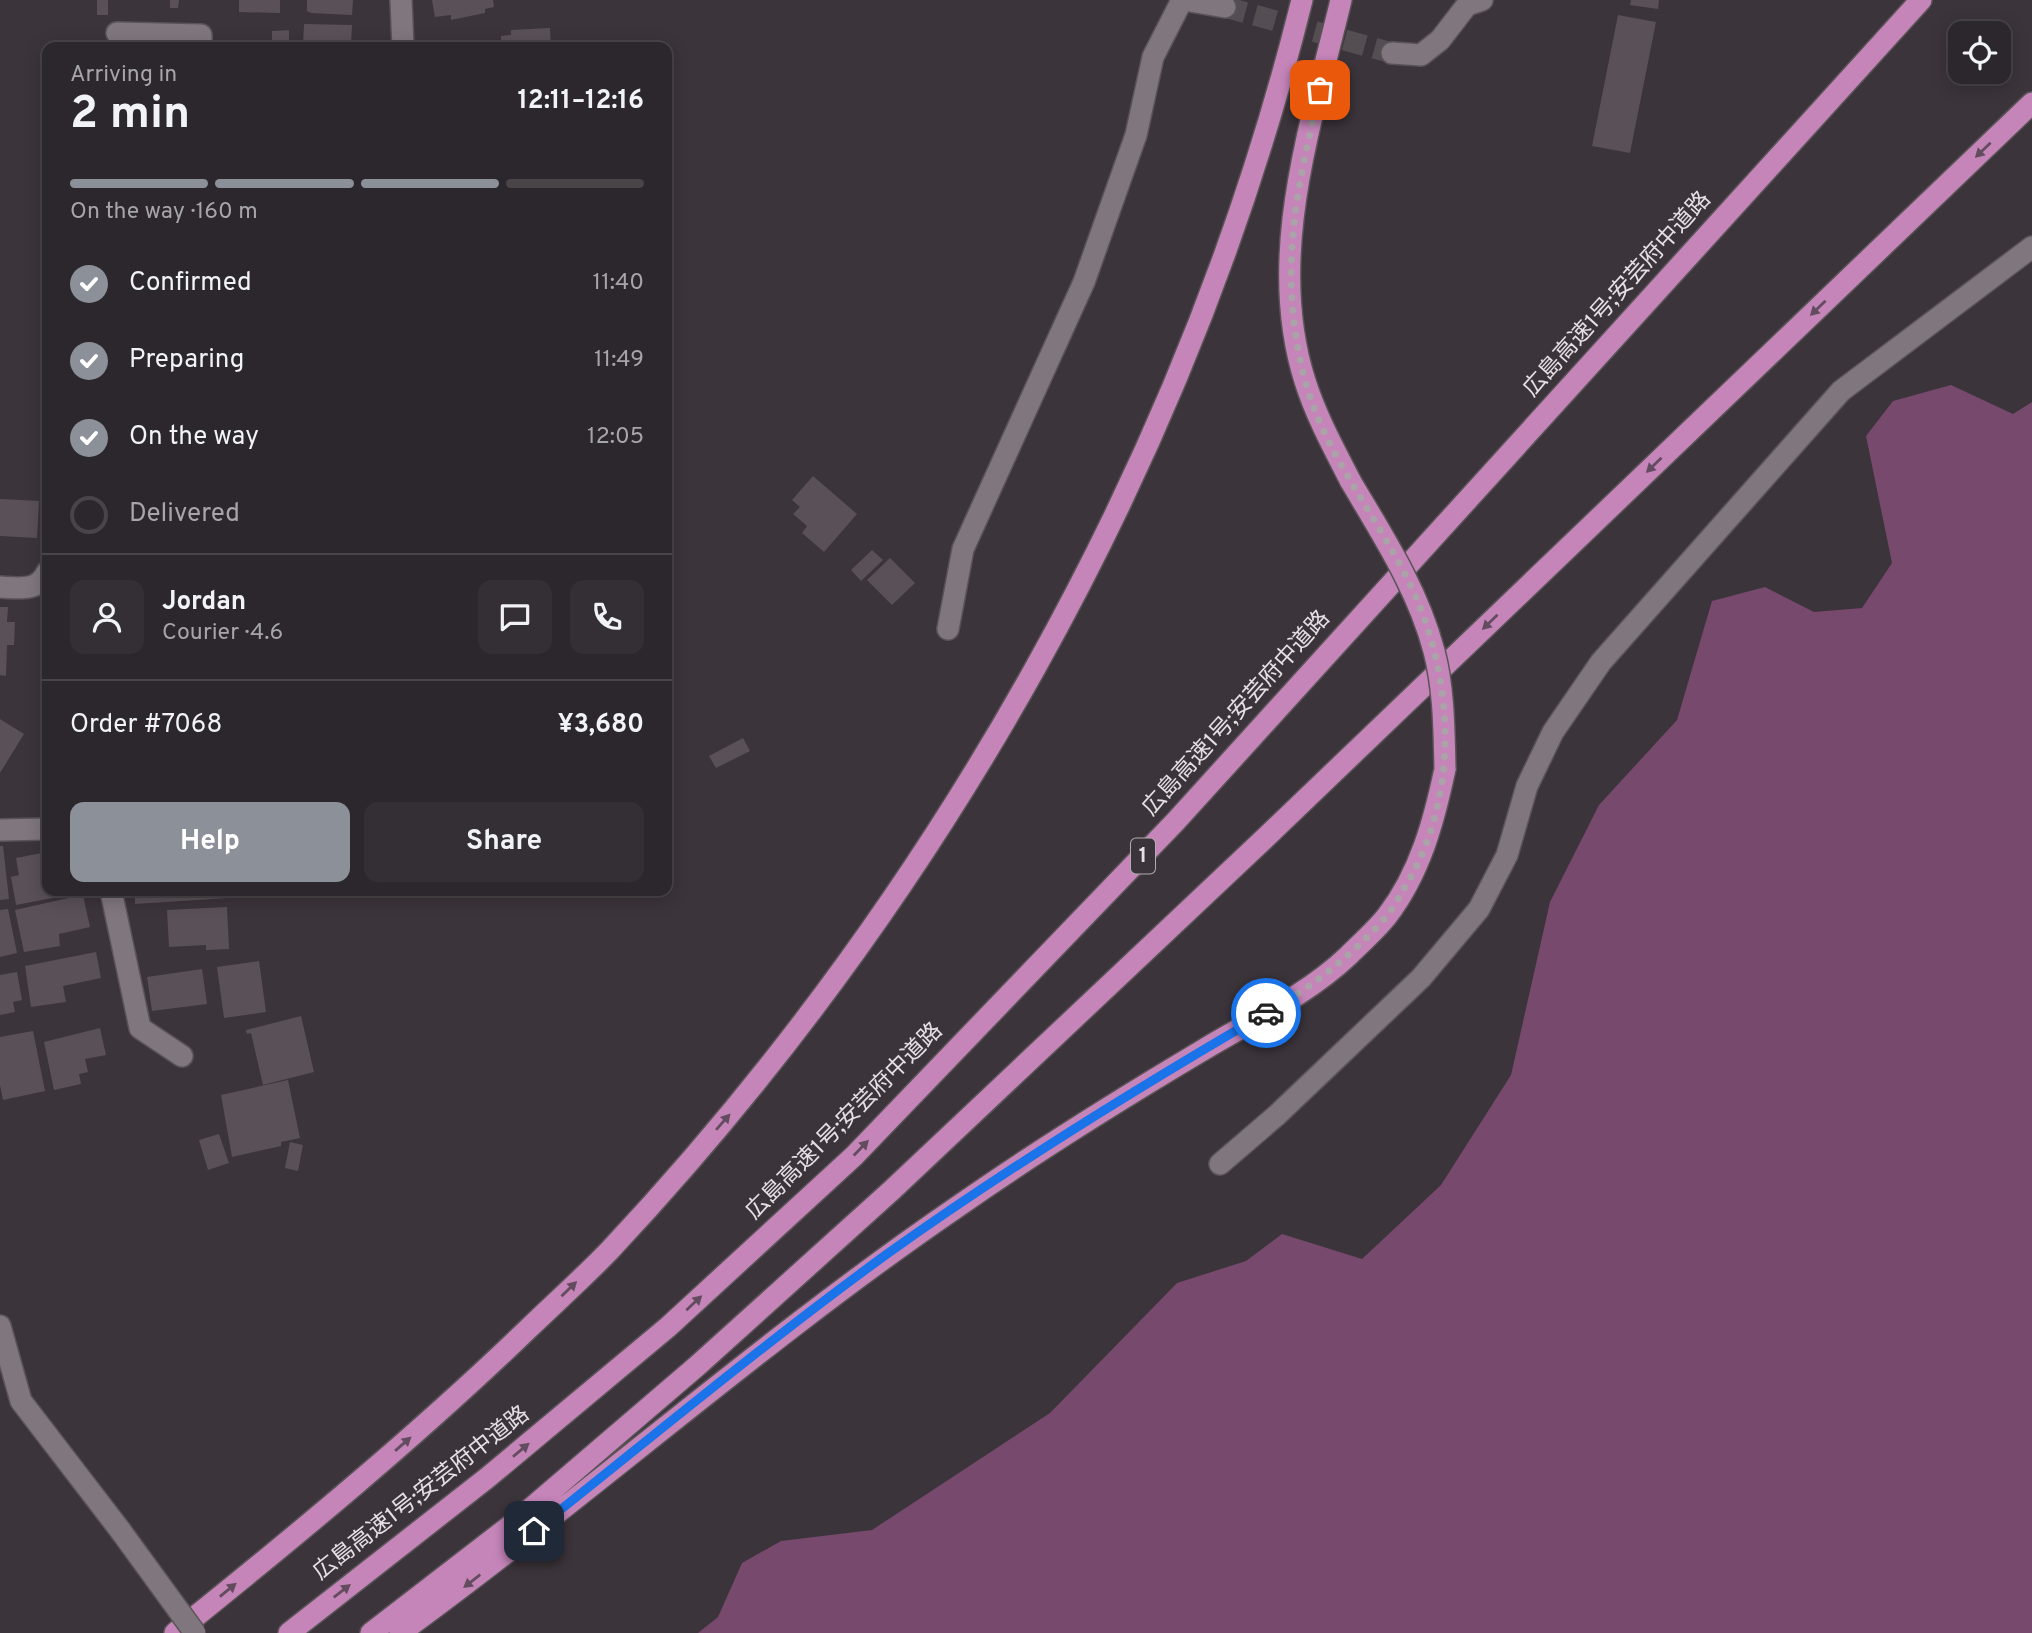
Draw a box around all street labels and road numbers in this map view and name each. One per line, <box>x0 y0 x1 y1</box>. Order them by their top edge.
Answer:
street label: 広島高速1号;安芸府中道路 <box>1518 186 1718 404</box>
street label: 広島高速1号;安芸府中道路 <box>1137 605 1337 823</box>
road number: 1 <box>1131 838 1155 874</box>
street label: 広島高速1号;安芸府中道路 <box>740 1017 950 1227</box>
street label: 広島高速1号;安芸府中道路 <box>308 1400 536 1588</box>

